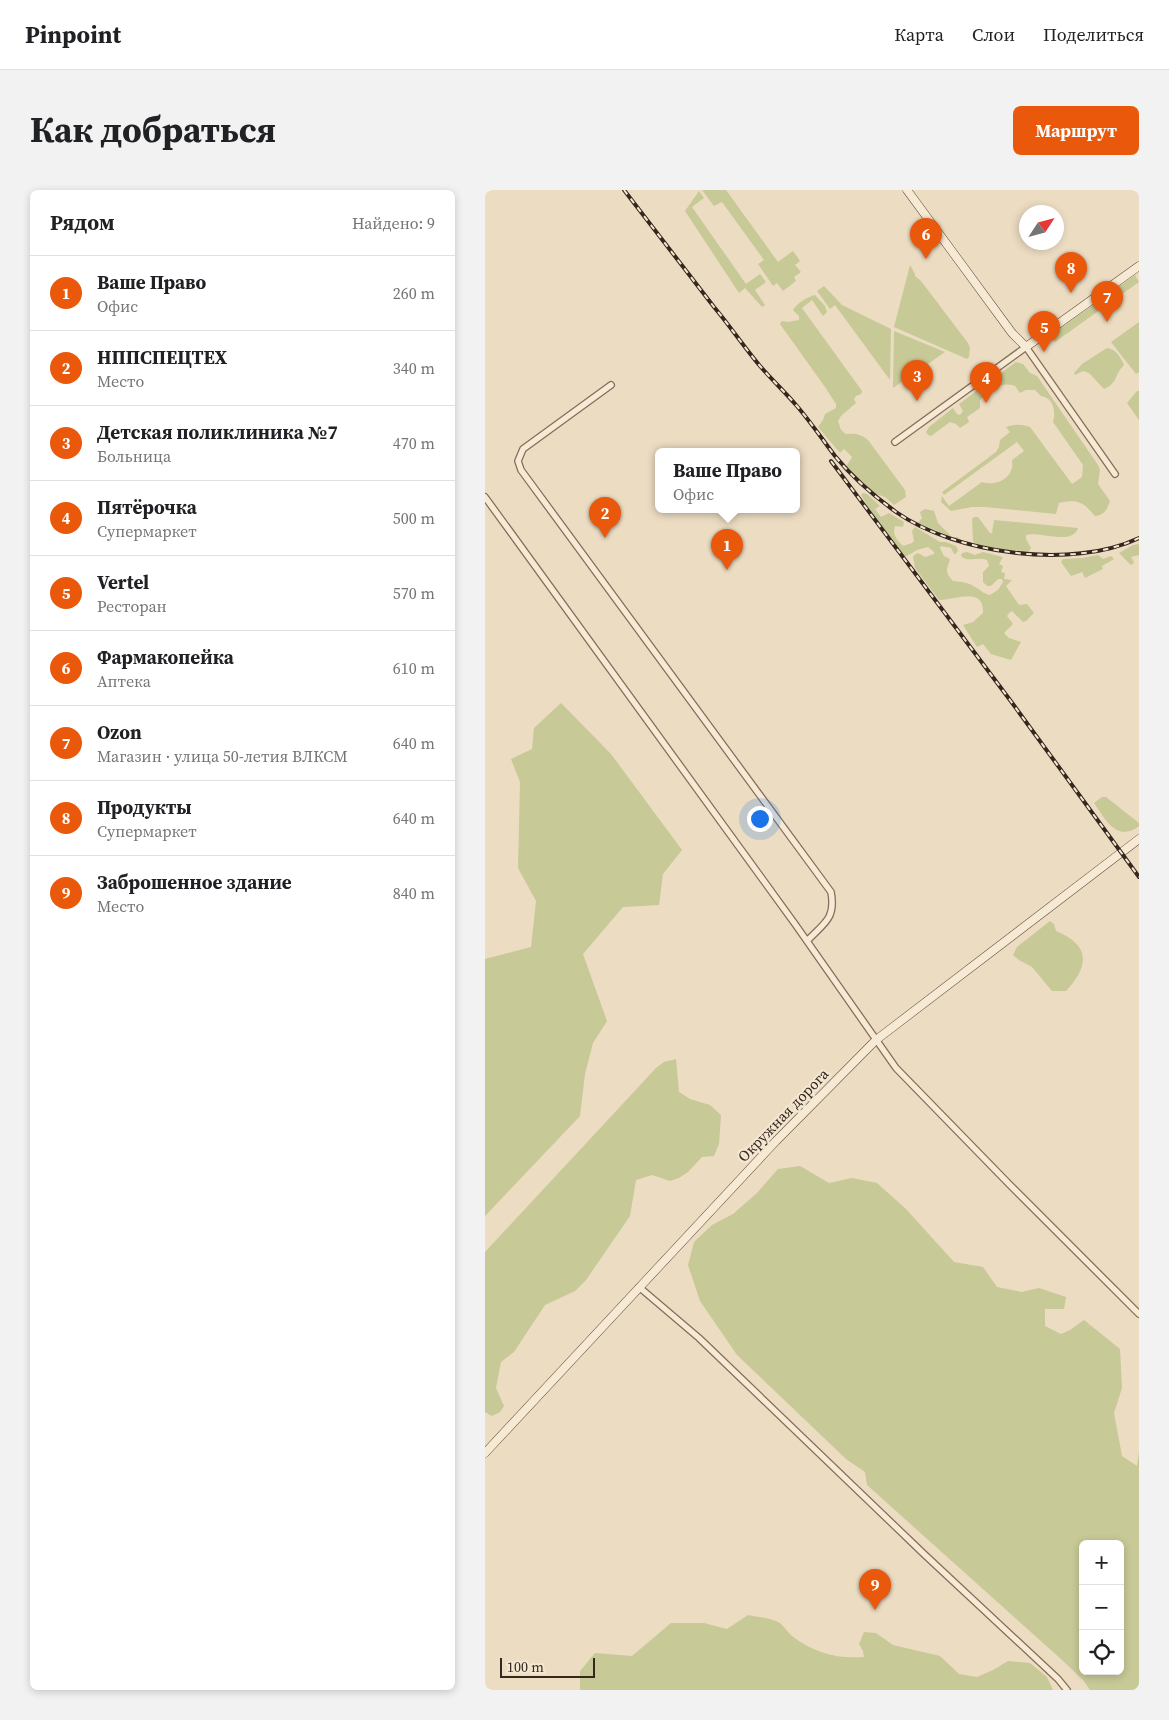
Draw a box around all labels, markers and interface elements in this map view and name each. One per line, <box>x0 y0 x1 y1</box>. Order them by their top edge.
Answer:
text: Pinpoint <box>25 18 121 51</box>
text: Карта <box>894 22 944 47</box>
text: Слои <box>972 22 1015 47</box>
text: Поделиться <box>1043 22 1144 47</box>
text: Как добраться <box>30 106 276 154</box>
button: Маршрут <box>1013 106 1139 155</box>
north arrow <box>1019 205 1064 250</box>
text: Рядом <box>50 208 115 237</box>
text: Найдено: 9 <box>352 212 435 234</box>
pin: 6 <box>910 218 942 259</box>
pin: 8 <box>1055 252 1087 293</box>
text: Ваше Право <box>97 269 206 295</box>
pin: 7 <box>1091 281 1123 322</box>
text: 1 <box>62 282 70 304</box>
text: 260 m <box>393 282 435 304</box>
text: Офис <box>97 295 138 317</box>
pin: 5 <box>1028 311 1060 352</box>
text: НППСПЕЦТЕХ <box>97 344 227 370</box>
text: 2 <box>62 357 70 379</box>
text: 340 m <box>393 357 435 379</box>
pin: 3 <box>901 360 933 401</box>
pin: 4 <box>970 362 1002 403</box>
text: Место <box>97 370 144 392</box>
text: Детская поликлиника №7 <box>97 419 338 445</box>
text: 3 <box>62 432 70 454</box>
text: 470 m <box>393 432 435 454</box>
text: Больница <box>97 445 171 467</box>
popup <box>655 448 800 513</box>
text: Ваше Право <box>673 457 782 483</box>
text: Офис <box>673 483 714 505</box>
text: Пятёрочка <box>97 494 197 520</box>
pin: 2 <box>589 497 621 538</box>
text: 4 <box>62 507 70 529</box>
text: 500 m <box>393 507 435 529</box>
text: Супермаркет <box>97 520 197 542</box>
pin: 1 <box>711 529 743 570</box>
text: Vertel <box>97 569 149 595</box>
text: 5 <box>62 582 70 604</box>
text: 570 m <box>393 582 435 604</box>
text: Ресторан <box>97 595 167 617</box>
text: Фармакопейка <box>97 644 234 670</box>
text: 6 <box>62 657 70 679</box>
text: 610 m <box>393 657 435 679</box>
text: Аптека <box>97 670 151 692</box>
text: Ozon <box>97 719 142 745</box>
text: 7 <box>62 732 70 754</box>
text: 640 m <box>393 732 435 754</box>
text: Магазин · улица 50-летия ВЛКСМ <box>97 745 348 767</box>
text: Продукты <box>97 794 192 820</box>
your location <box>747 806 773 832</box>
text: 8 <box>62 807 70 829</box>
text: 640 m <box>393 807 435 829</box>
text: Супермаркет <box>97 820 197 842</box>
text: Заброшенное здание <box>97 869 292 895</box>
text: 9 <box>62 882 70 904</box>
text: 840 m <box>393 882 435 904</box>
text: Место <box>97 895 144 917</box>
street label: Окружная дорога <box>733 1063 833 1166</box>
map controls <box>1079 1540 1124 1675</box>
button: + <box>1079 1540 1124 1585</box>
pin: 9 <box>859 1569 891 1610</box>
button: − <box>1079 1585 1124 1630</box>
button: locate <box>1079 1630 1124 1675</box>
scale bar <box>500 1655 595 1678</box>
text: 100 m <box>507 1657 544 1677</box>

